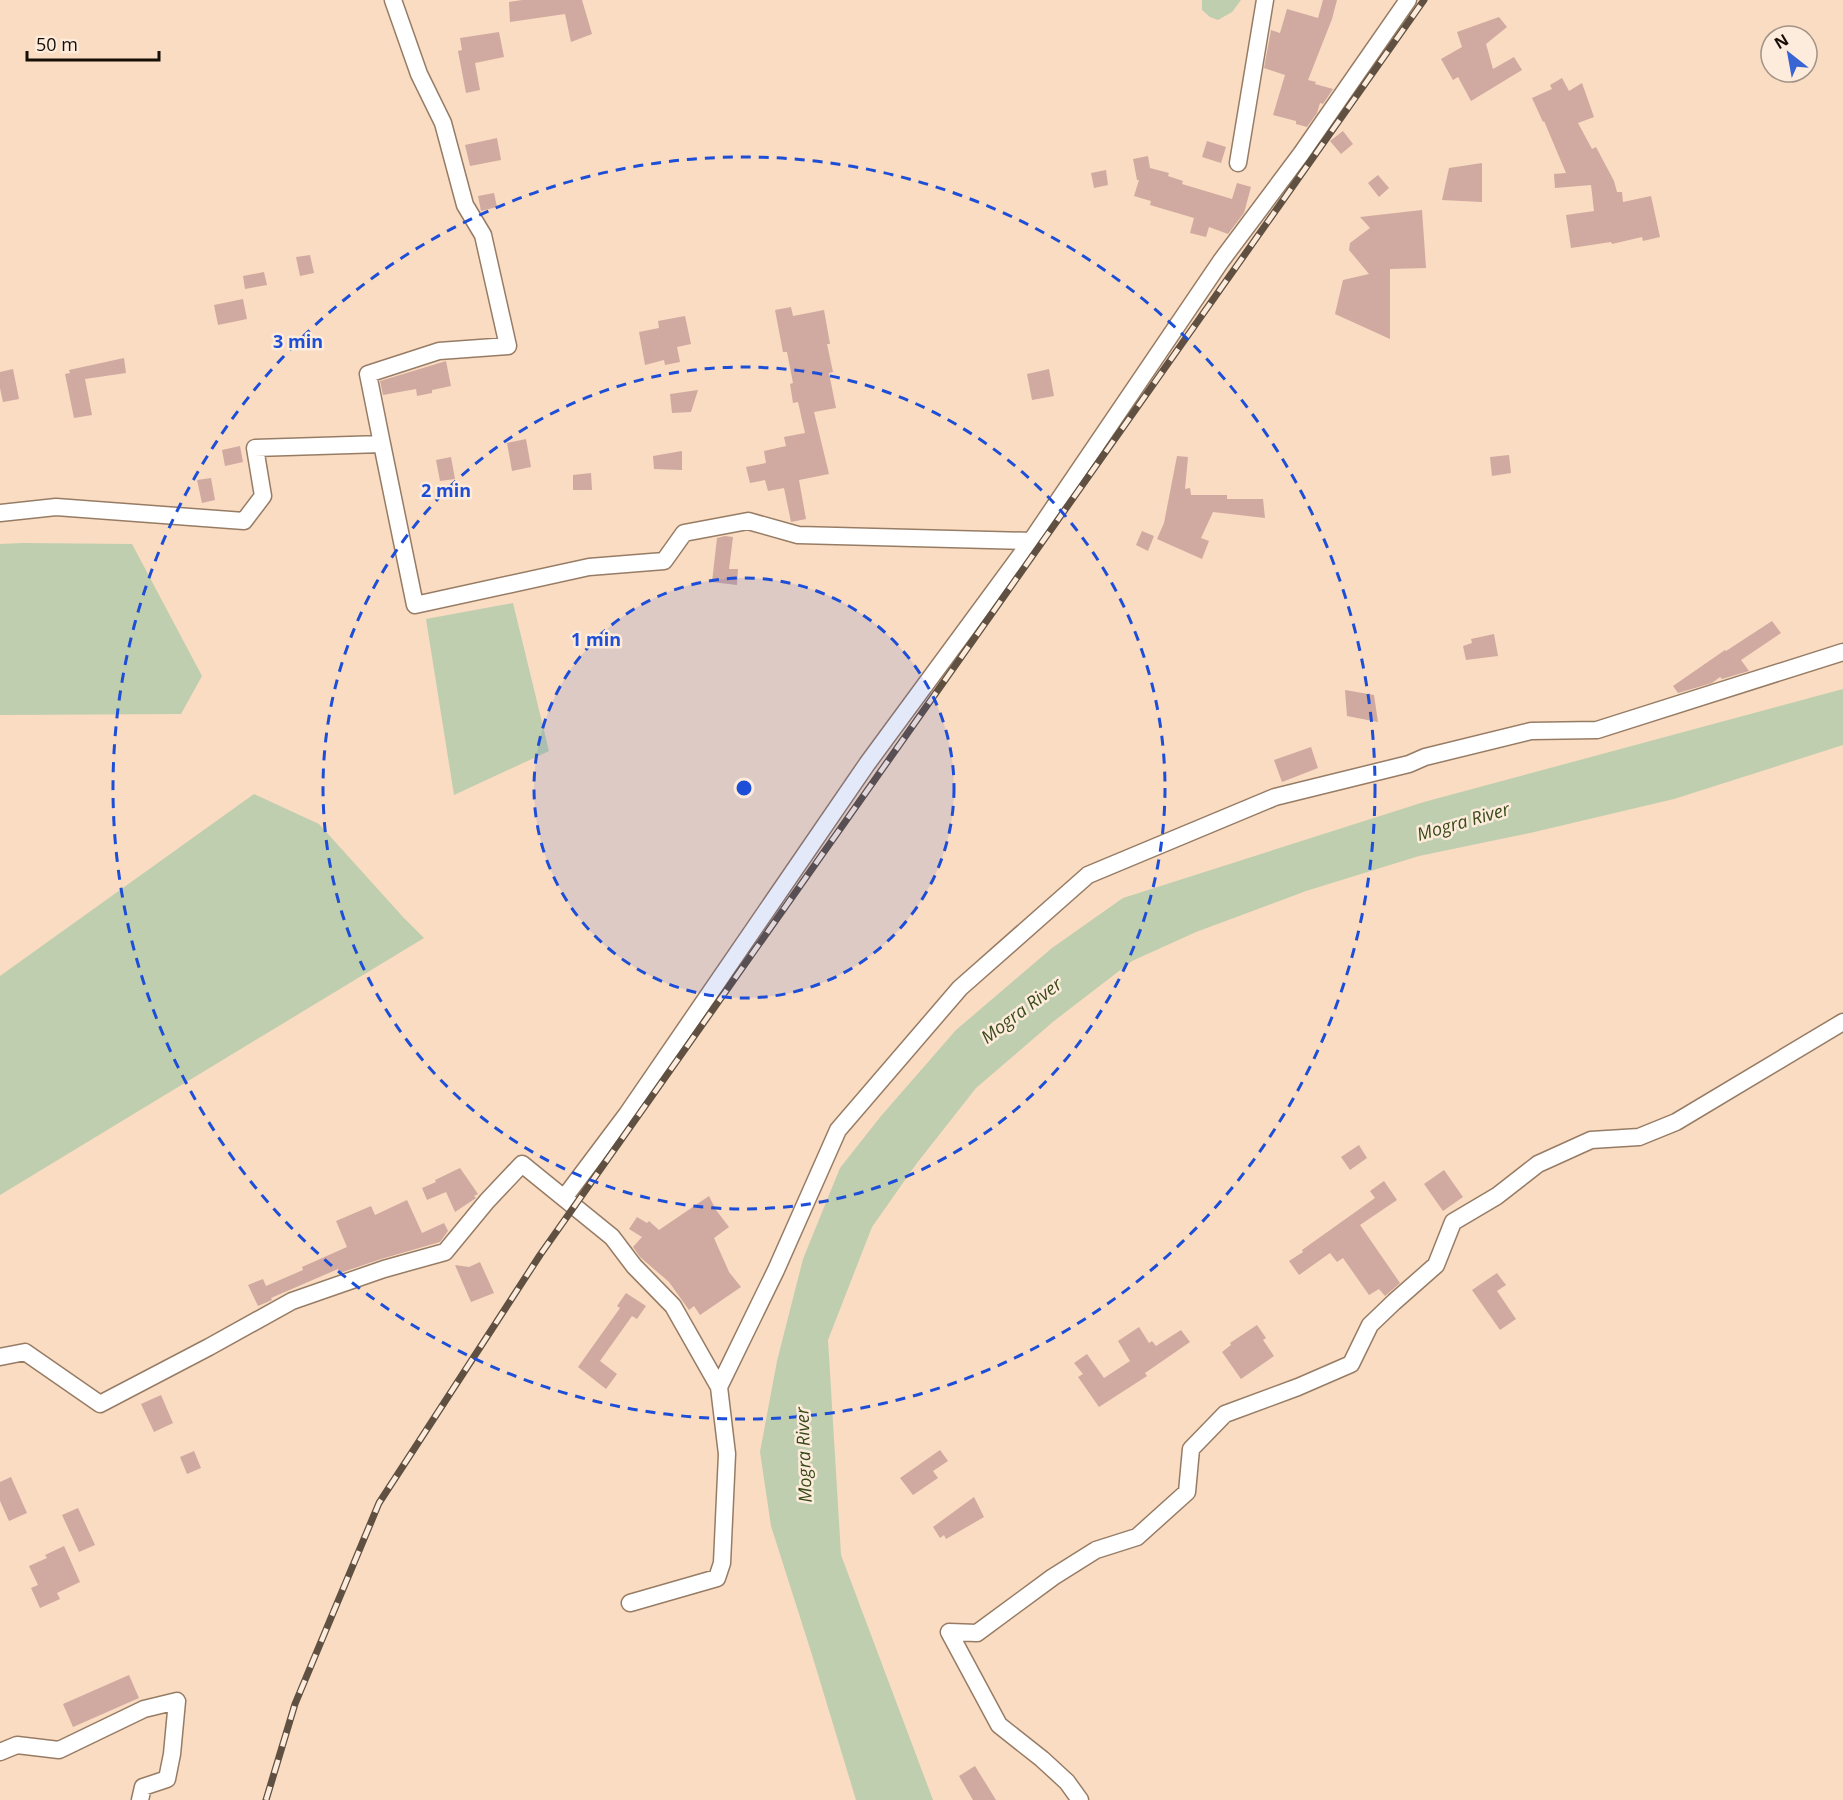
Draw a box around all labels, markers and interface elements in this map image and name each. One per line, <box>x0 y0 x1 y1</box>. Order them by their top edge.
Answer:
scale bar <box>27 24 159 62</box>
north arrow <box>1759 24 1819 84</box>
text: N <box>1770 28 1793 54</box>
text: 50 m <box>36 32 78 56</box>
text: 3 min <box>273 329 323 353</box>
text: 2 min <box>421 478 471 502</box>
text: 1 min <box>571 627 621 651</box>
centre of rings <box>734 778 754 798</box>
water label: Mogra River <box>1414 796 1513 846</box>
water label: Mogra River <box>976 971 1067 1048</box>
water label: Mogra River <box>789 1406 817 1503</box>

